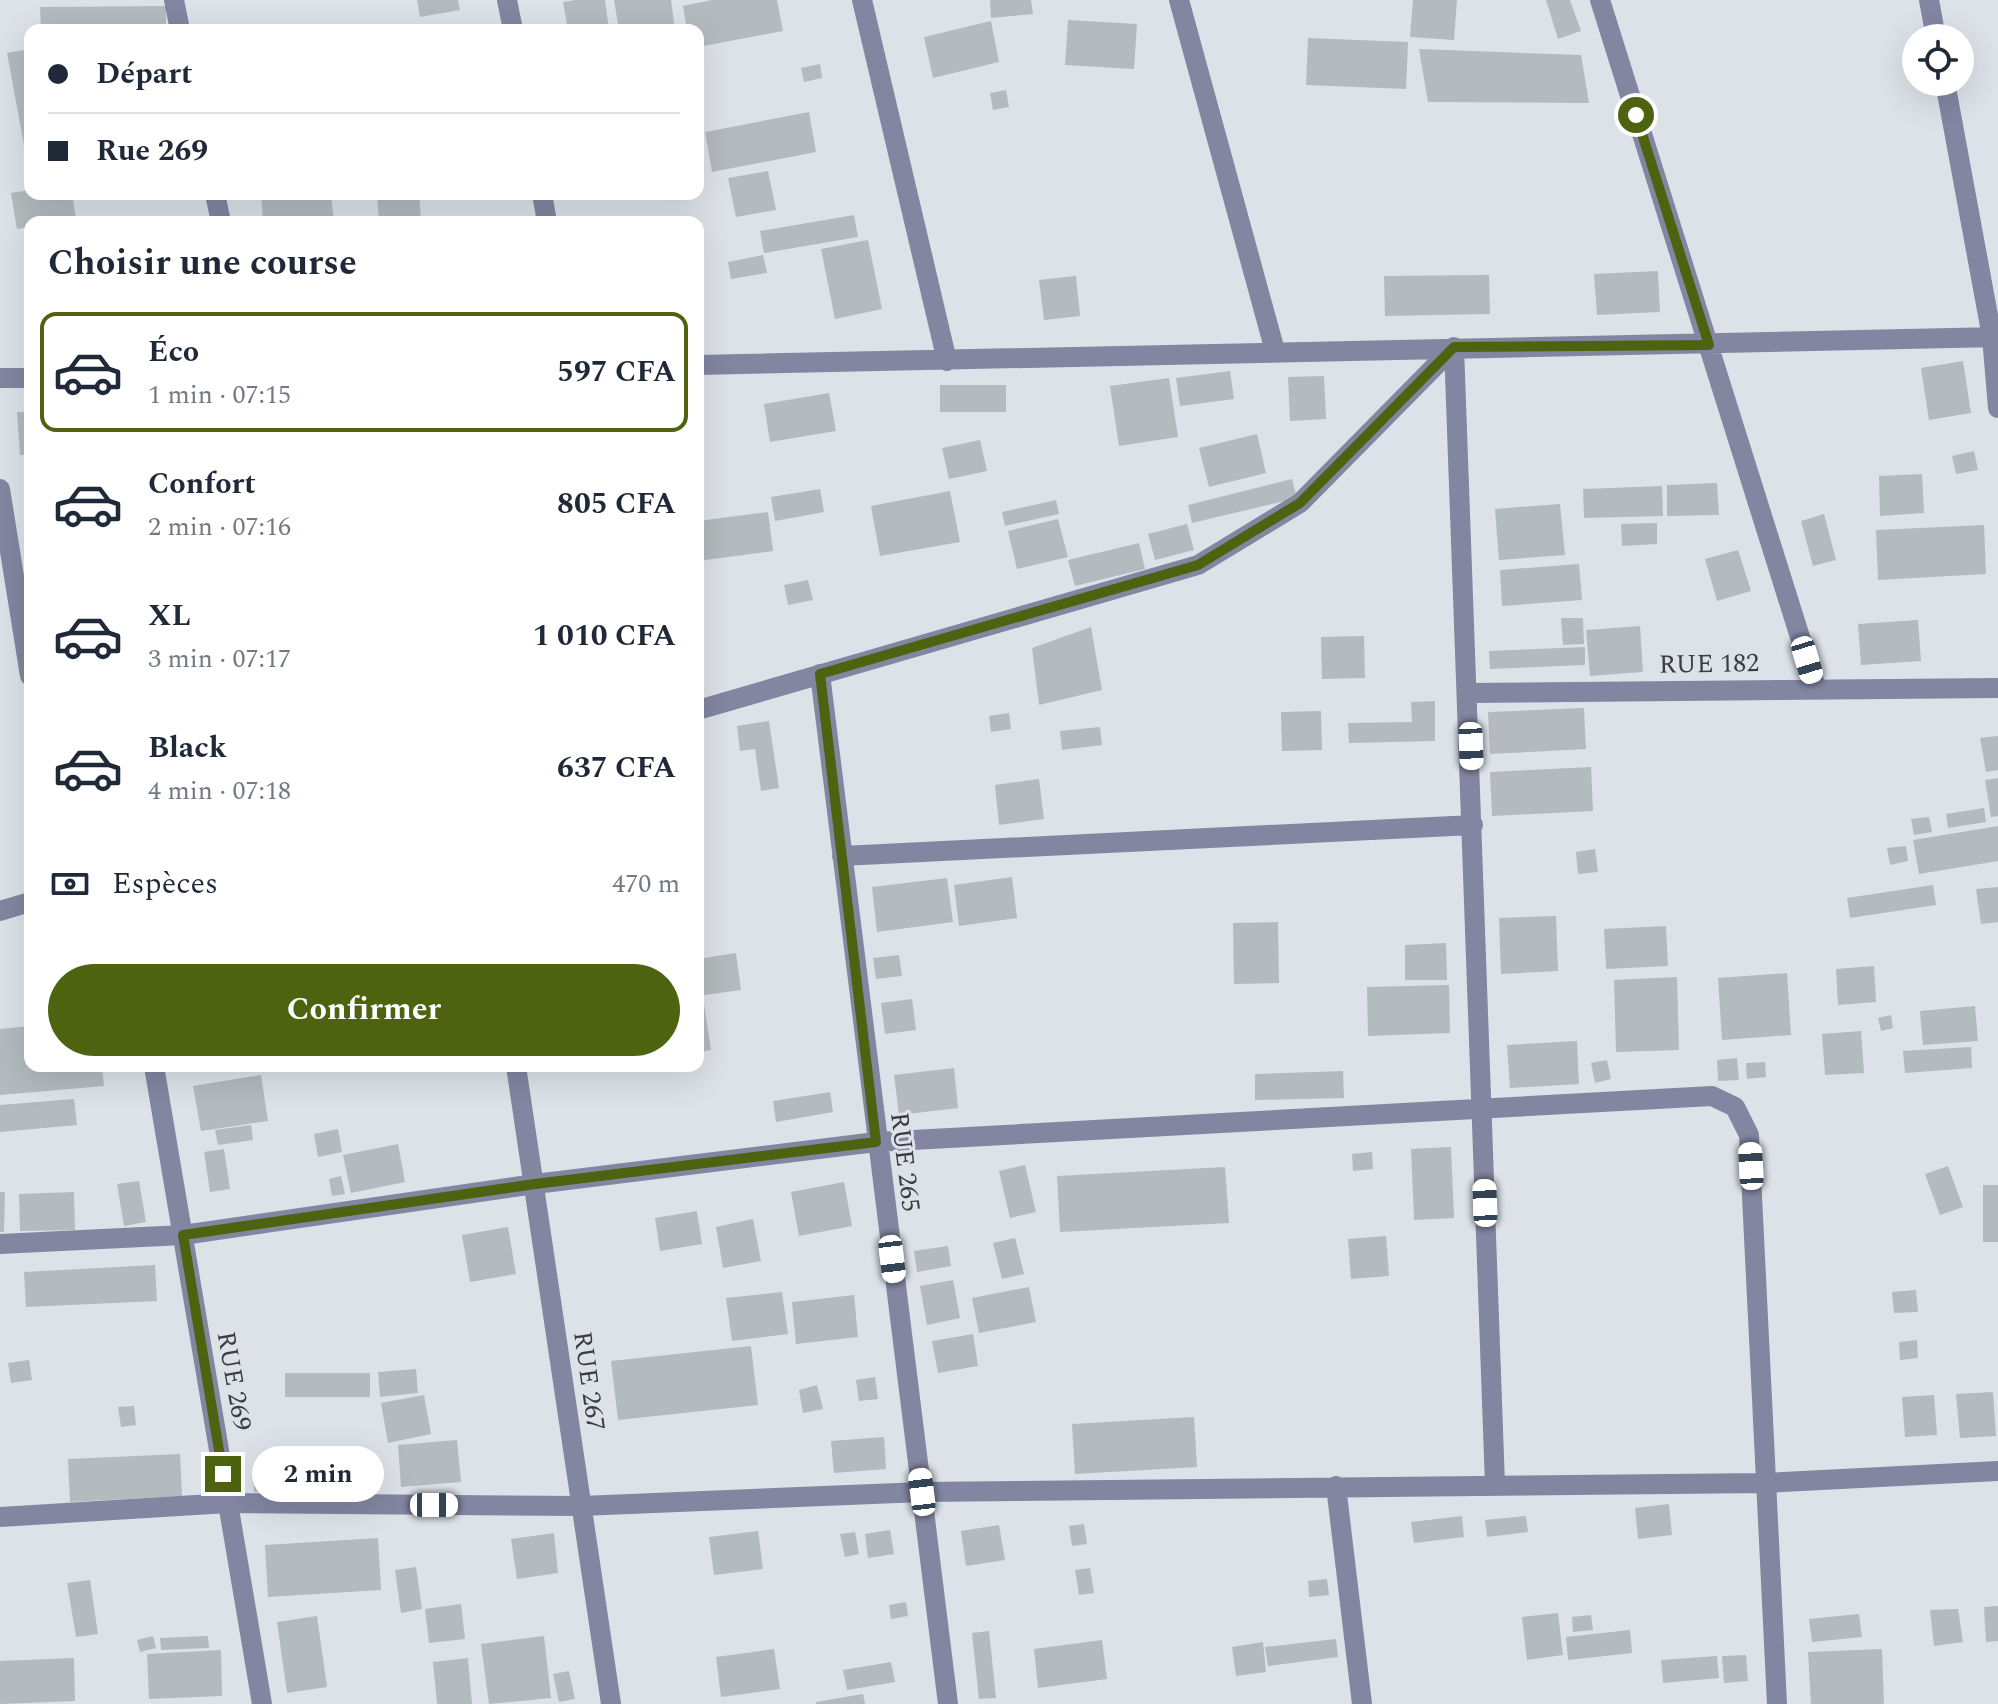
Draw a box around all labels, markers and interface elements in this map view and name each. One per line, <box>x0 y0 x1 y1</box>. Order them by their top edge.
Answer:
map controls <box>1902 24 1974 96</box>
button: locate <box>1902 24 1974 96</box>
text: Départ <box>96 51 193 97</box>
route start <box>1618 97 1654 133</box>
text: Rue 269 <box>96 128 208 174</box>
text: Choisir une course <box>48 236 357 291</box>
text: Éco <box>148 329 199 375</box>
icon: car <box>52 336 124 408</box>
text: 597 CFA <box>557 349 676 395</box>
text: 1 min · 07:15 <box>148 375 291 415</box>
text: Confort <box>148 461 256 507</box>
icon: car <box>52 468 124 540</box>
text: 805 CFA <box>557 481 676 527</box>
text: 2 min · 07:16 <box>148 507 291 547</box>
text: XL <box>148 593 191 639</box>
icon: car <box>52 600 124 672</box>
text: 1 010 CFA <box>533 613 676 659</box>
car <box>1789 634 1825 686</box>
text: 3 min · 07:17 <box>148 639 291 679</box>
street label: RUE 182 <box>1659 643 1759 685</box>
car <box>1458 722 1484 770</box>
text: Black <box>148 725 227 771</box>
icon: car <box>52 732 124 804</box>
text: 637 CFA <box>557 745 676 791</box>
text: 4 min · 07:18 <box>148 771 291 811</box>
text: Espèces <box>112 861 218 907</box>
icon: cash <box>48 862 92 906</box>
text: 470 m <box>612 864 680 904</box>
button: Confirmer <box>48 964 680 1056</box>
street label: RUE 265 <box>879 1110 931 1214</box>
car <box>1738 1141 1764 1191</box>
car <box>1472 1179 1498 1227</box>
car <box>877 1234 907 1284</box>
street label: RUE 269 <box>206 1328 262 1434</box>
street label: RUE 267 <box>562 1329 616 1433</box>
callout: 2 min <box>251 1446 383 1502</box>
text: 2 min <box>283 1454 353 1494</box>
route end <box>205 1456 241 1492</box>
car <box>907 1467 937 1517</box>
car <box>410 1493 458 1517</box>

